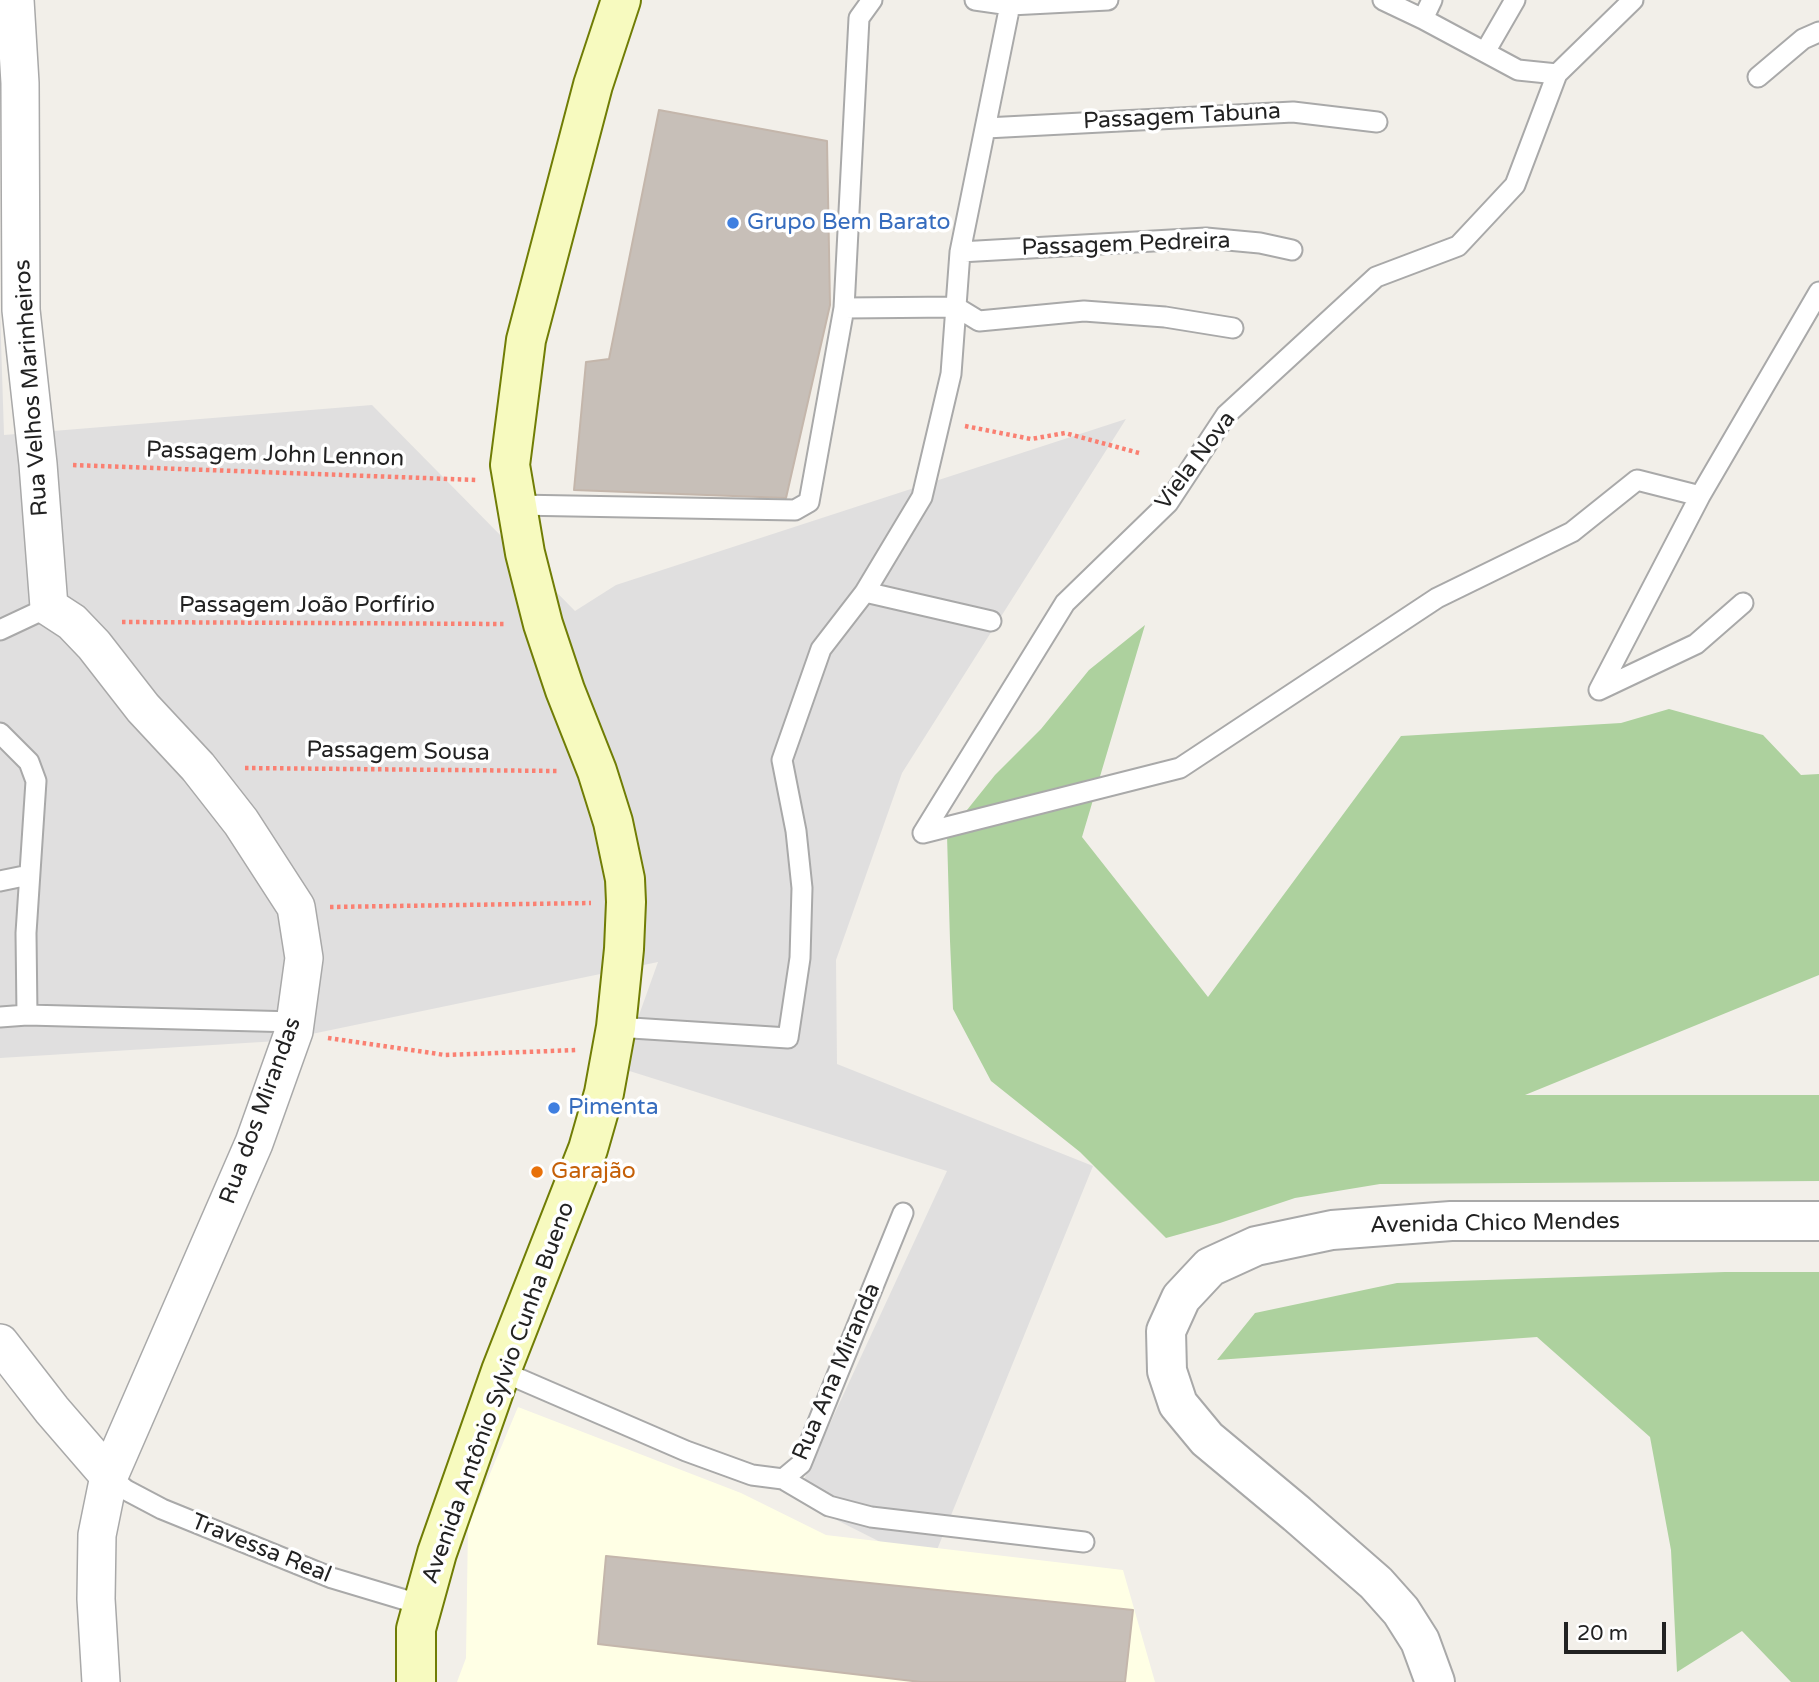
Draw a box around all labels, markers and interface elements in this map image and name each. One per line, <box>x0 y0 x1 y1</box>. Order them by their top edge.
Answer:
street label: Passagem Tabuna <box>1082 98 1282 136</box>
place label: Grupo Bem Barato <box>747 209 951 237</box>
marker: Grupo Bem Barato <box>725 215 741 231</box>
street label: Passagem Pedreira <box>1021 228 1231 262</box>
street label: Rua Velhos Marinheiros <box>9 259 55 517</box>
street label: Viela Nova <box>1150 406 1242 516</box>
street label: Passagem John Lennon <box>145 437 405 473</box>
street label: Passagem João Porfírio <box>179 592 435 620</box>
street label: Passagem Sousa <box>306 737 490 767</box>
street label: Rua dos Mirandas <box>214 1014 308 1208</box>
place label: Pimenta <box>568 1094 659 1122</box>
marker: Pimenta <box>546 1100 562 1116</box>
place label: Garajão <box>551 1158 636 1186</box>
marker: Garajão <box>529 1164 545 1180</box>
street label: Avenida Antônio Sylvio Cunha Bueno <box>417 1198 581 1588</box>
street label: Avenida Chico Mendes <box>1370 1208 1620 1240</box>
street label: Rua Ana Miranda <box>787 1279 887 1465</box>
street label: Travessa Real <box>187 1508 335 1590</box>
scale bar <box>1567 1608 1668 1652</box>
text: 20 m <box>1577 1621 1628 1646</box>

